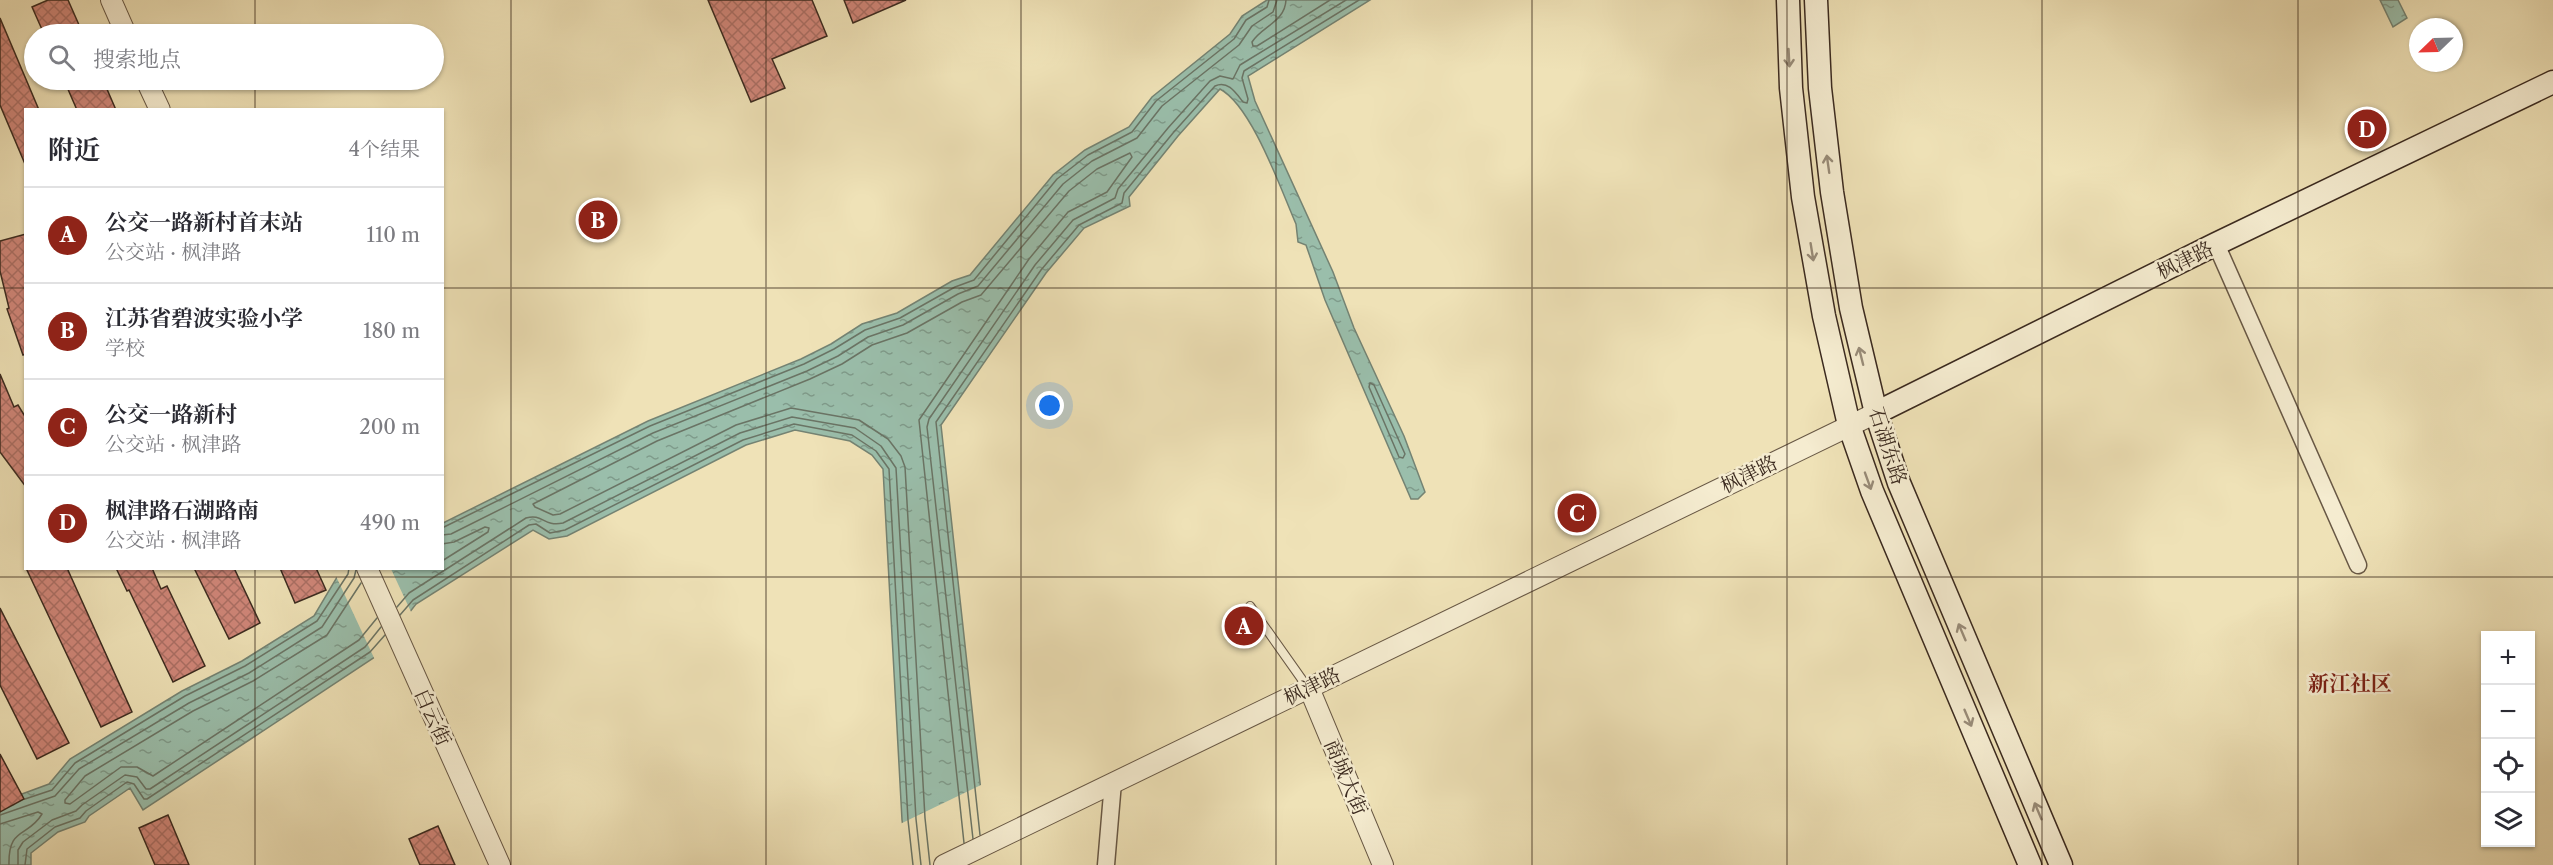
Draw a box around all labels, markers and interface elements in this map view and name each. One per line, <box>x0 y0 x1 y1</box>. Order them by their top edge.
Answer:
north arrow <box>2409 18 2463 72</box>
search box <box>24 24 444 90</box>
icon: search <box>45 41 78 74</box>
text: 搜索地点 <box>93 46 181 73</box>
one-way arrow <box>1784 48 1795 68</box>
pin: D <box>2348 106 2386 152</box>
text: 附近 <box>48 134 100 166</box>
text: 4个结果 <box>348 137 420 161</box>
one-way arrow <box>1822 154 1833 174</box>
pin: B <box>578 198 618 242</box>
text: 公交一路新村首末站 <box>105 209 303 236</box>
text: A <box>60 223 75 247</box>
text: 110 m <box>367 223 420 247</box>
street label: 枫津路 <box>2153 236 2217 284</box>
text: 公交站 · 枫津路 <box>105 240 241 264</box>
one-way arrow <box>1806 242 1817 261</box>
text: 江苏省碧波实验小学 <box>105 305 303 332</box>
text: B <box>60 319 75 343</box>
text: 180 m <box>363 319 420 343</box>
text: 学校 <box>105 336 145 360</box>
one-way arrow <box>1855 347 1867 366</box>
your location <box>1035 391 1064 420</box>
text: 公交一路新村 <box>105 401 237 428</box>
street label: 石湖东路 <box>1864 404 1912 488</box>
text: C <box>59 415 76 439</box>
text: 200 m <box>359 415 420 439</box>
text: 公交站 · 枫津路 <box>105 432 241 456</box>
street label: 枫津路 <box>1717 450 1781 498</box>
one-way arrow <box>1863 471 1874 490</box>
pin: C <box>1558 490 1596 536</box>
text: 枫津路石湖路南 <box>105 497 259 524</box>
text: D <box>59 511 76 535</box>
text: 490 m <box>360 511 420 535</box>
text: 公交站 · 枫津路 <box>105 528 241 552</box>
pin: A <box>1224 604 1264 648</box>
one-way arrow <box>1956 623 1967 641</box>
map controls <box>2481 631 2535 847</box>
button: + <box>2481 631 2535 685</box>
street label: 枫津路 <box>1280 662 1344 710</box>
district label: 新江社区 <box>2308 671 2392 696</box>
street label: 白云街 <box>410 685 456 749</box>
button: − <box>2481 685 2535 739</box>
one-way arrow <box>1963 709 1974 727</box>
street label: 商城大街 <box>1319 735 1373 819</box>
button: locate <box>2481 739 2535 793</box>
button: layers <box>2481 793 2535 847</box>
one-way arrow <box>2032 802 2043 821</box>

